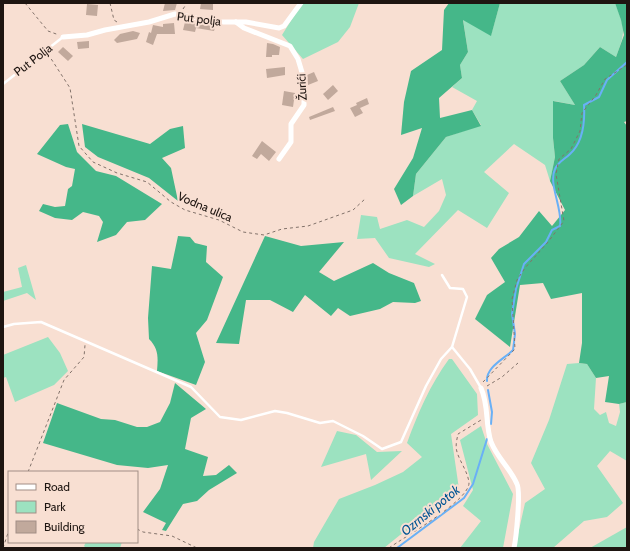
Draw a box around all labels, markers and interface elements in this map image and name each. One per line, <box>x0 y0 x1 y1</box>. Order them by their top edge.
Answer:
street label: Put polja <box>176 8 222 29</box>
street label: Put Polja <box>11 40 55 79</box>
street label: Žurići <box>293 73 310 101</box>
street label: Vodna ulica <box>176 188 235 225</box>
legend <box>8 471 138 543</box>
text: Road <box>44 479 70 494</box>
water label: Ozrnski potok <box>397 481 463 539</box>
text: Park <box>44 499 66 514</box>
text: Building <box>44 519 86 534</box>

